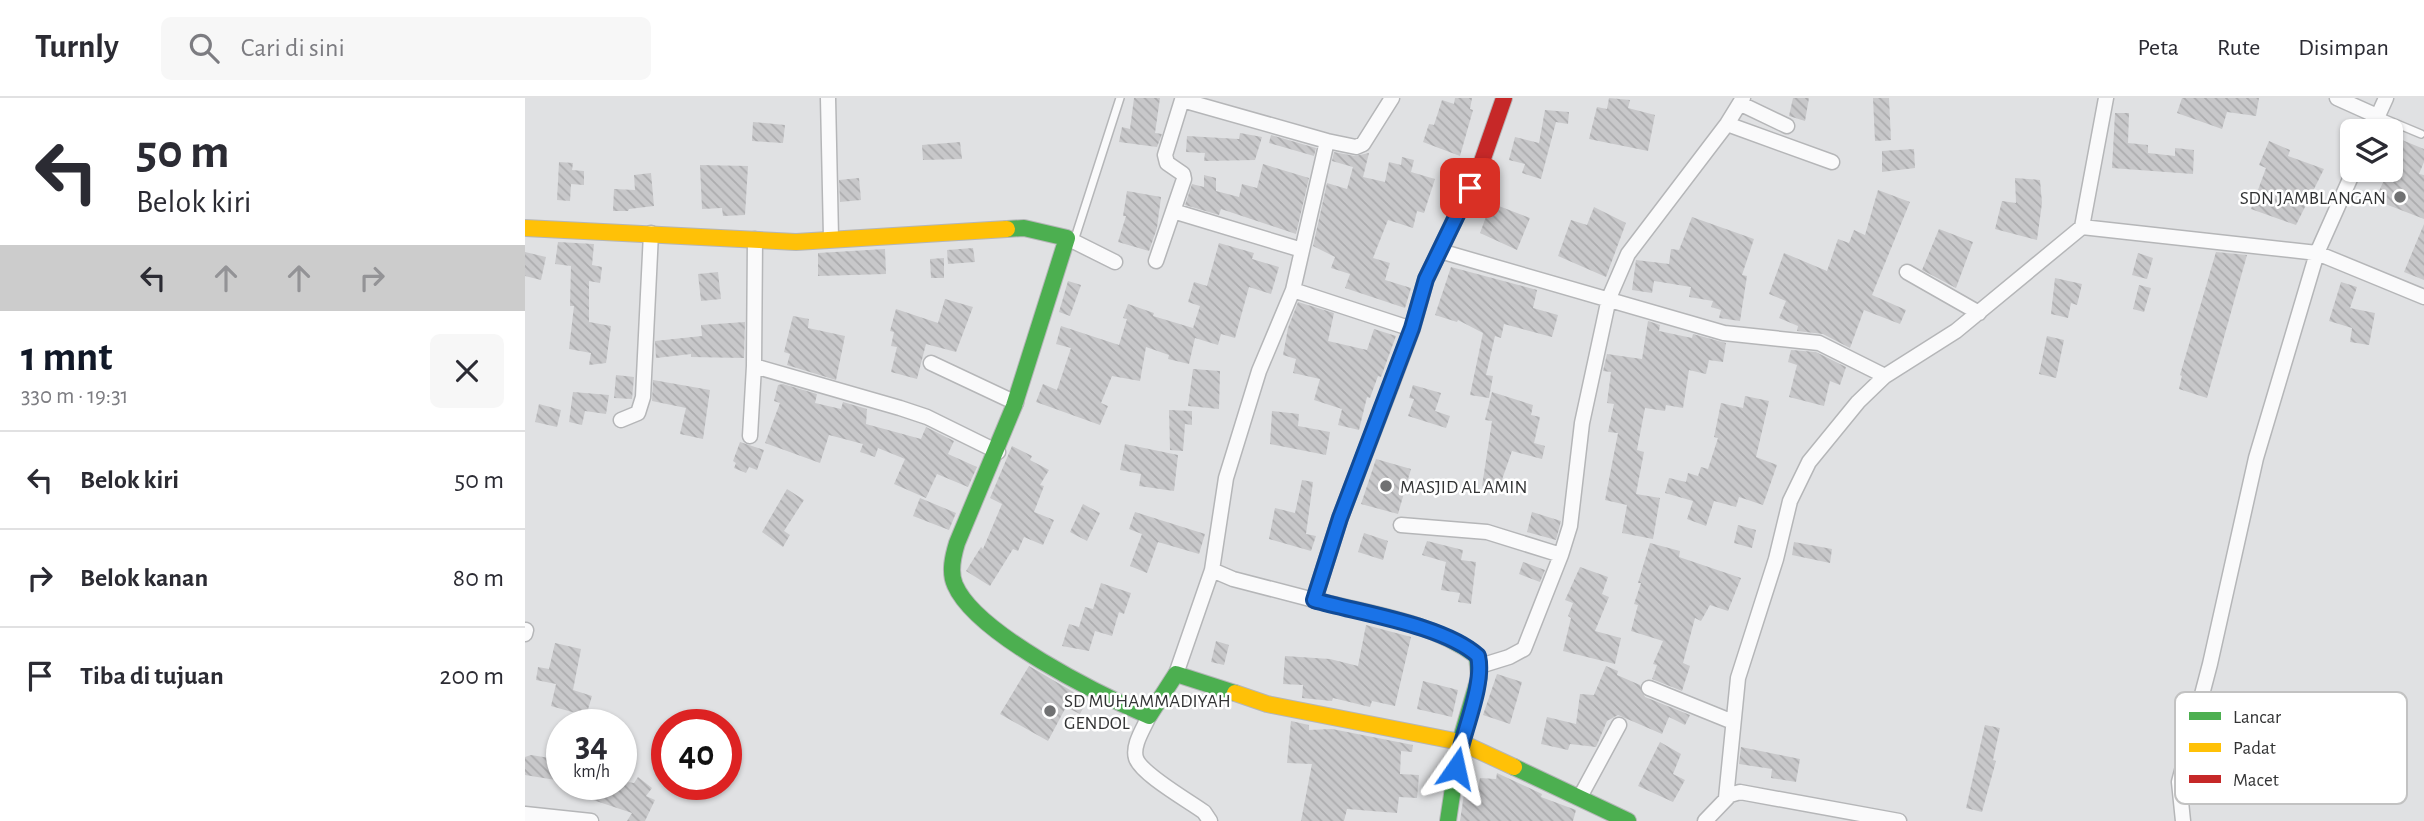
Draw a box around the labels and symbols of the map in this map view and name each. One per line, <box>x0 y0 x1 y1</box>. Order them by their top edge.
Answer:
pin <box>1440 158 1500 218</box>
place label: SDN JAMBLANGAN <box>2240 189 2386 208</box>
marker: SDN JAMBLANGAN <box>2392 189 2408 205</box>
marker: MASJID AL AMIN <box>1378 478 1394 494</box>
place label: MASJID AL AMIN <box>1400 478 1527 497</box>
place label: SD MUHAMMADIYAH GENDOL <box>1064 692 1231 733</box>
legend <box>2175 692 2407 804</box>
marker: SD MUHAMMADIYAH GENDOL <box>1042 703 1058 719</box>
text: Lancar <box>2233 708 2281 727</box>
speed limit sign: 40 <box>651 709 742 800</box>
position arrow <box>1419 731 1493 805</box>
text: Padat <box>2233 739 2276 758</box>
text: Macet <box>2233 771 2279 790</box>

